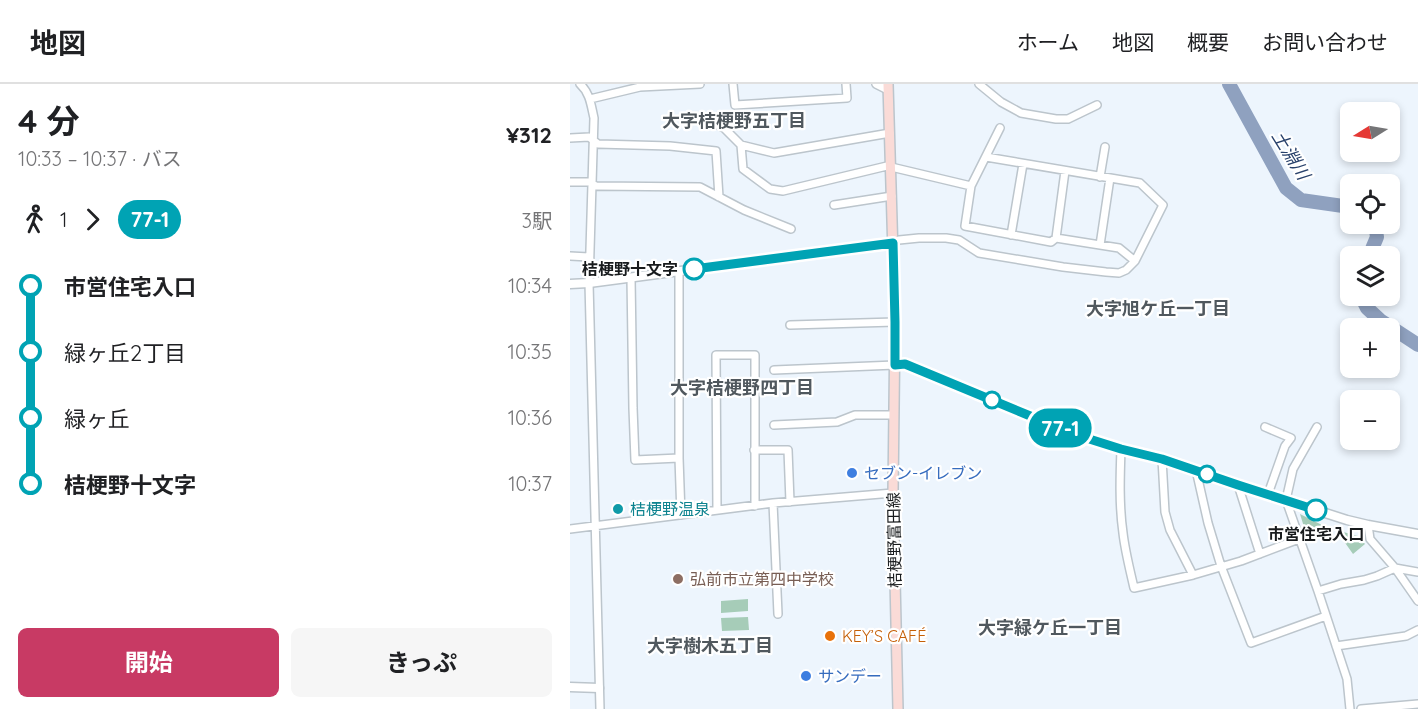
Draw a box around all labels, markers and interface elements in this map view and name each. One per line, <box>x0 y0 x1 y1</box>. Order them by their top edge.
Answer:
text: 地図 <box>30 25 86 60</box>
text: ホーム <box>1017 29 1079 55</box>
text: 地図 <box>1112 29 1154 55</box>
text: 概要 <box>1187 29 1229 55</box>
text: お問い合わせ <box>1262 29 1388 55</box>
text: 4 分 <box>18 100 80 141</box>
north arrow <box>1340 102 1400 162</box>
map controls <box>1340 102 1400 450</box>
district label: 大字桔梗野五丁目 <box>662 109 806 132</box>
text: ¥312 <box>506 121 552 149</box>
water label: 土淵川 <box>1267 126 1316 186</box>
text: 10:33 – 10:37 · バス <box>18 146 182 171</box>
button: locate <box>1340 174 1400 234</box>
icon: walk <box>18 203 51 236</box>
icon: forward <box>76 203 109 236</box>
text: 77-1 <box>130 206 169 232</box>
text: 1 <box>60 207 67 232</box>
text: 3駅 <box>522 208 552 233</box>
button: layers <box>1340 246 1400 306</box>
marker: 桔梗野十文字 <box>683 258 705 280</box>
place label: 桔梗野十文字 <box>582 259 678 279</box>
text: 市営住宅入口 <box>64 273 196 301</box>
text: 10:34 <box>508 273 552 298</box>
district label: 大字旭ケ丘一丁目 <box>1086 297 1230 320</box>
button: + <box>1340 318 1400 378</box>
text: 緑ヶ丘2丁目 <box>64 339 186 367</box>
text: 10:35 <box>508 339 552 364</box>
district label: 大字桔梗野四丁目 <box>670 376 814 399</box>
button: − <box>1340 390 1400 450</box>
unlabelled marker <box>983 391 1001 409</box>
text: 緑ヶ丘 <box>64 405 130 433</box>
text: 10:36 <box>508 405 552 430</box>
line badge: 77-1 <box>1018 408 1102 448</box>
text: 77-1 <box>1041 415 1079 441</box>
place label: セブン-イレブン <box>864 463 982 483</box>
unlabelled marker <box>1198 465 1216 483</box>
marker: セブン-イレブン <box>845 466 859 480</box>
text: 桔梗野十文字 <box>64 471 196 499</box>
text: 10:37 <box>508 471 552 496</box>
street label: 桔梗野富田線 <box>883 492 905 588</box>
place label: 桔梗野温泉 <box>630 499 710 519</box>
marker: 市営住宅入口 <box>1305 499 1327 521</box>
marker: 桔梗野温泉 <box>611 502 625 516</box>
place label: 市営住宅入口 <box>1268 524 1364 544</box>
place label: 弘前市立第四中学校 <box>690 569 834 589</box>
marker: 弘前市立第四中学校 <box>671 572 685 586</box>
district label: 大字緑ケ丘一丁目 <box>978 616 1122 639</box>
place label: KEY’S CAFÉ <box>842 626 926 646</box>
button: 開始 <box>18 628 279 697</box>
button: きっぷ <box>291 628 552 697</box>
marker: KEY’S CAFÉ <box>823 629 837 643</box>
district label: 大字樹木五丁目 <box>647 634 773 657</box>
place label: サンデー <box>818 666 882 686</box>
marker: サンデー <box>799 669 813 683</box>

